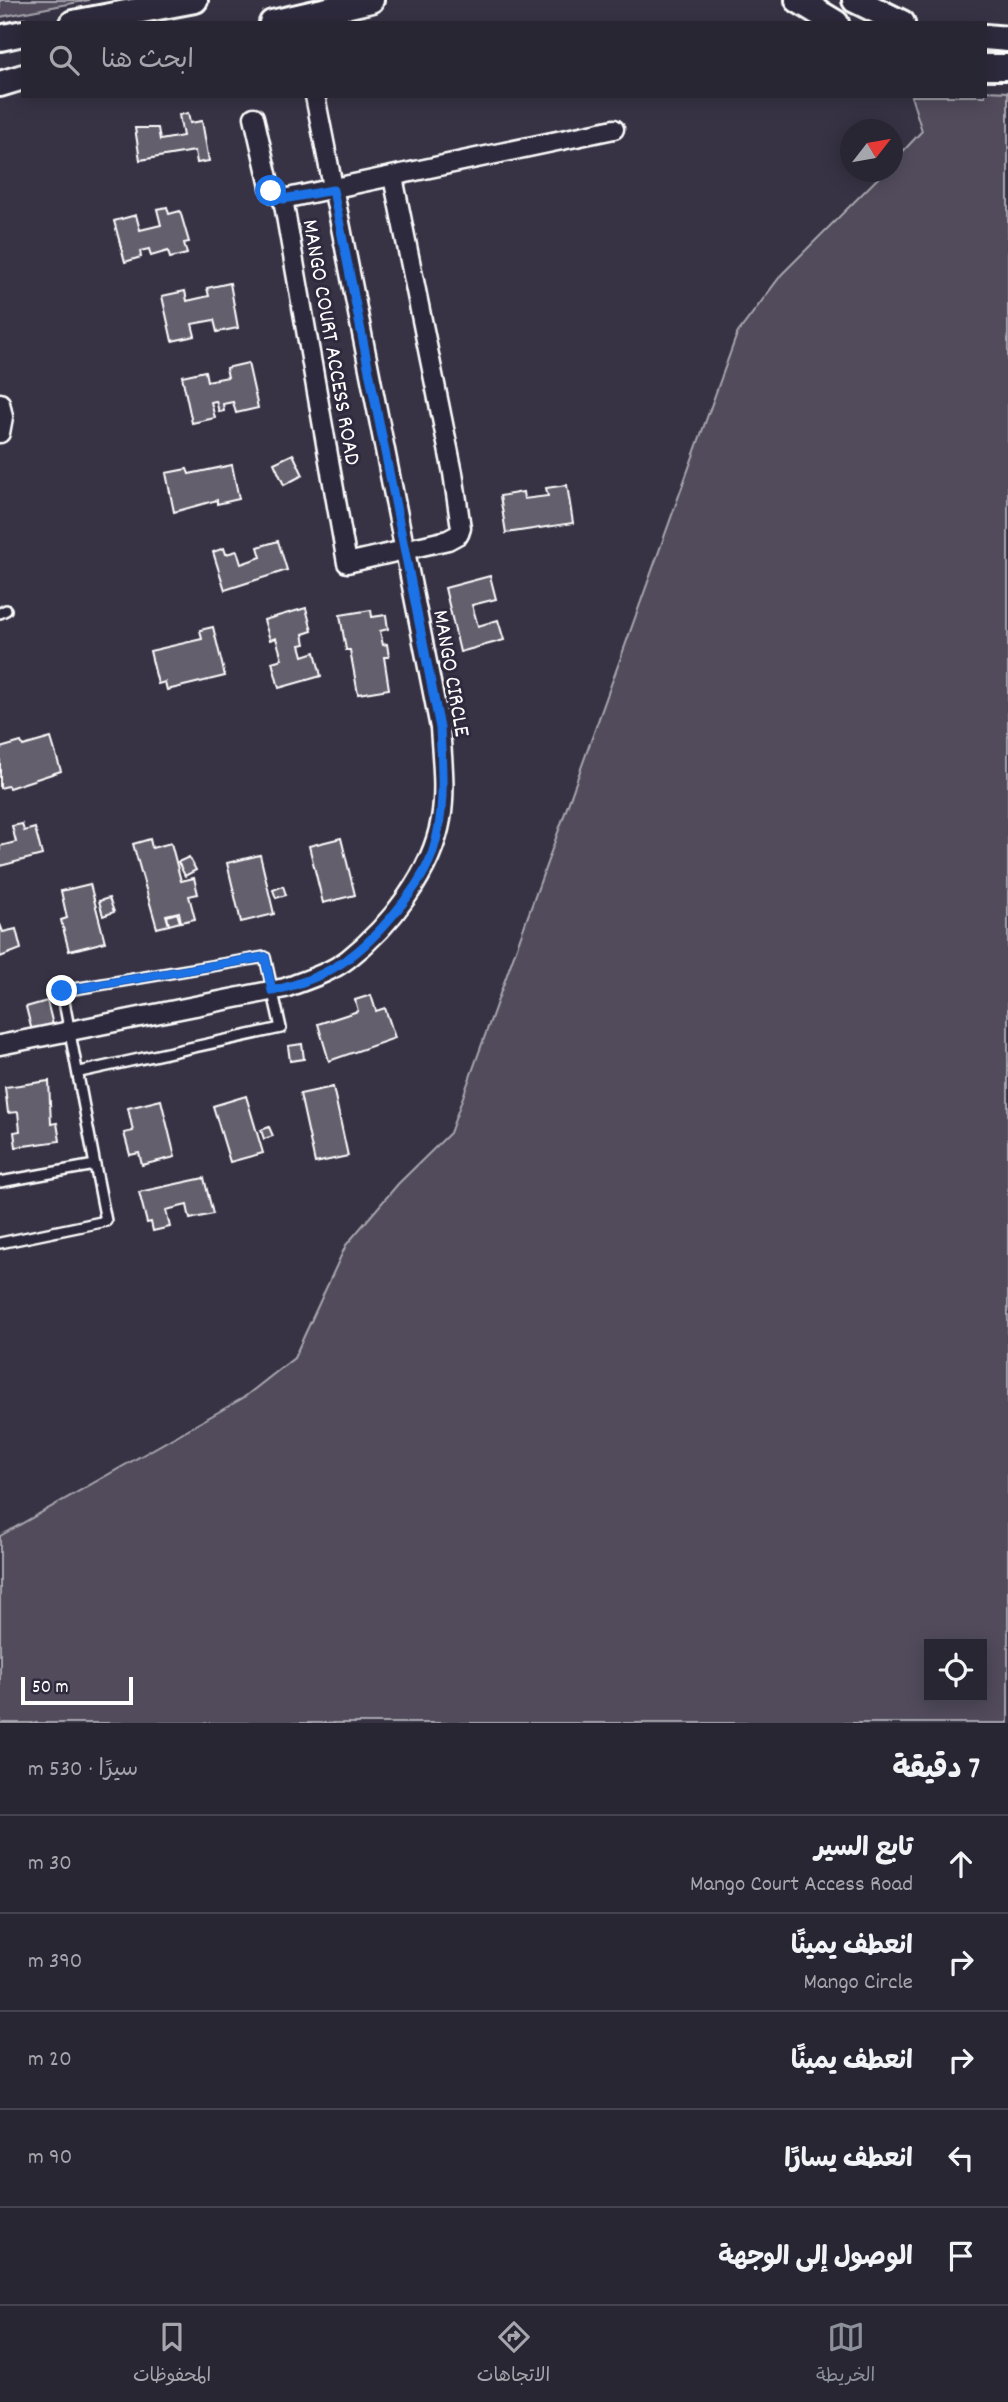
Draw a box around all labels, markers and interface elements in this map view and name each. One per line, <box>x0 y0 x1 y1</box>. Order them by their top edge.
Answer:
search box <box>21 21 987 98</box>
icon: search <box>45 41 83 79</box>
text: ابحث هنا <box>101 43 194 80</box>
north arrow <box>840 119 903 182</box>
route start <box>255 175 286 206</box>
street label: MANGO COURT ACCESS ROAD <box>292 217 367 468</box>
street label: MANGO CIRCLE <box>422 608 477 740</box>
route end <box>46 975 77 1006</box>
map controls <box>924 1639 987 1702</box>
button: locate <box>924 1639 987 1702</box>
scale bar <box>21 1674 133 1706</box>
text: 50 m <box>32 1675 69 1702</box>
text: 7 دقيقة <box>892 1750 980 1793</box>
text: سيرًا · 530 m <box>28 1754 138 1787</box>
text: تابع السير <box>814 1831 913 1868</box>
icon: ahead <box>942 1845 980 1883</box>
text: 30 m <box>28 1848 72 1881</box>
text: Mango Court Access Road <box>690 1869 913 1902</box>
text: انعطف يمينًا <box>791 1929 913 1966</box>
icon: right <box>942 1943 980 1981</box>
text: 390 m <box>28 1946 82 1979</box>
text: Mango Circle <box>804 1967 913 2000</box>
icon: right <box>942 2041 980 2079</box>
text: 20 m <box>28 2044 72 2077</box>
text: انعطف يمينًا <box>791 2044 913 2081</box>
icon: left <box>942 2139 980 2177</box>
text: 90 m <box>28 2142 72 2175</box>
text: انعطف يسارًا <box>784 2142 913 2179</box>
icon: arrive <box>942 2237 980 2275</box>
text: الوصول إلى الوجهة <box>718 2240 913 2277</box>
tab: المحفوظات <box>133 2318 211 2391</box>
tab: الاتجاهات <box>477 2318 550 2391</box>
tab: الخريطة <box>816 2318 875 2391</box>

